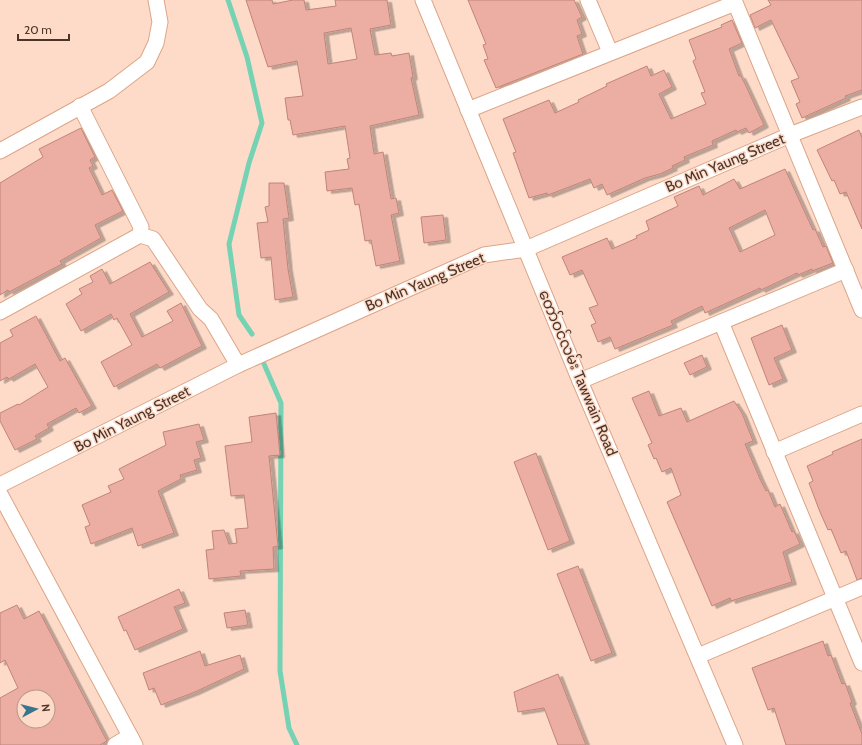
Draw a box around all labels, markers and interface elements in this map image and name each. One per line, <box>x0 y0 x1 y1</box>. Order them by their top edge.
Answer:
scale bar <box>18 16 69 42</box>
text: 20 m <box>24 22 52 37</box>
street label: Bo Min Yaung Street <box>663 130 787 196</box>
street label: Bo Min Yaung Street <box>363 249 487 315</box>
street label: တော်ဝင်လမ်း Tawwain Road <box>535 287 622 459</box>
street label: Bo Min Yaung Street <box>71 382 193 456</box>
north arrow <box>16 689 56 729</box>
text: N <box>39 703 53 712</box>

